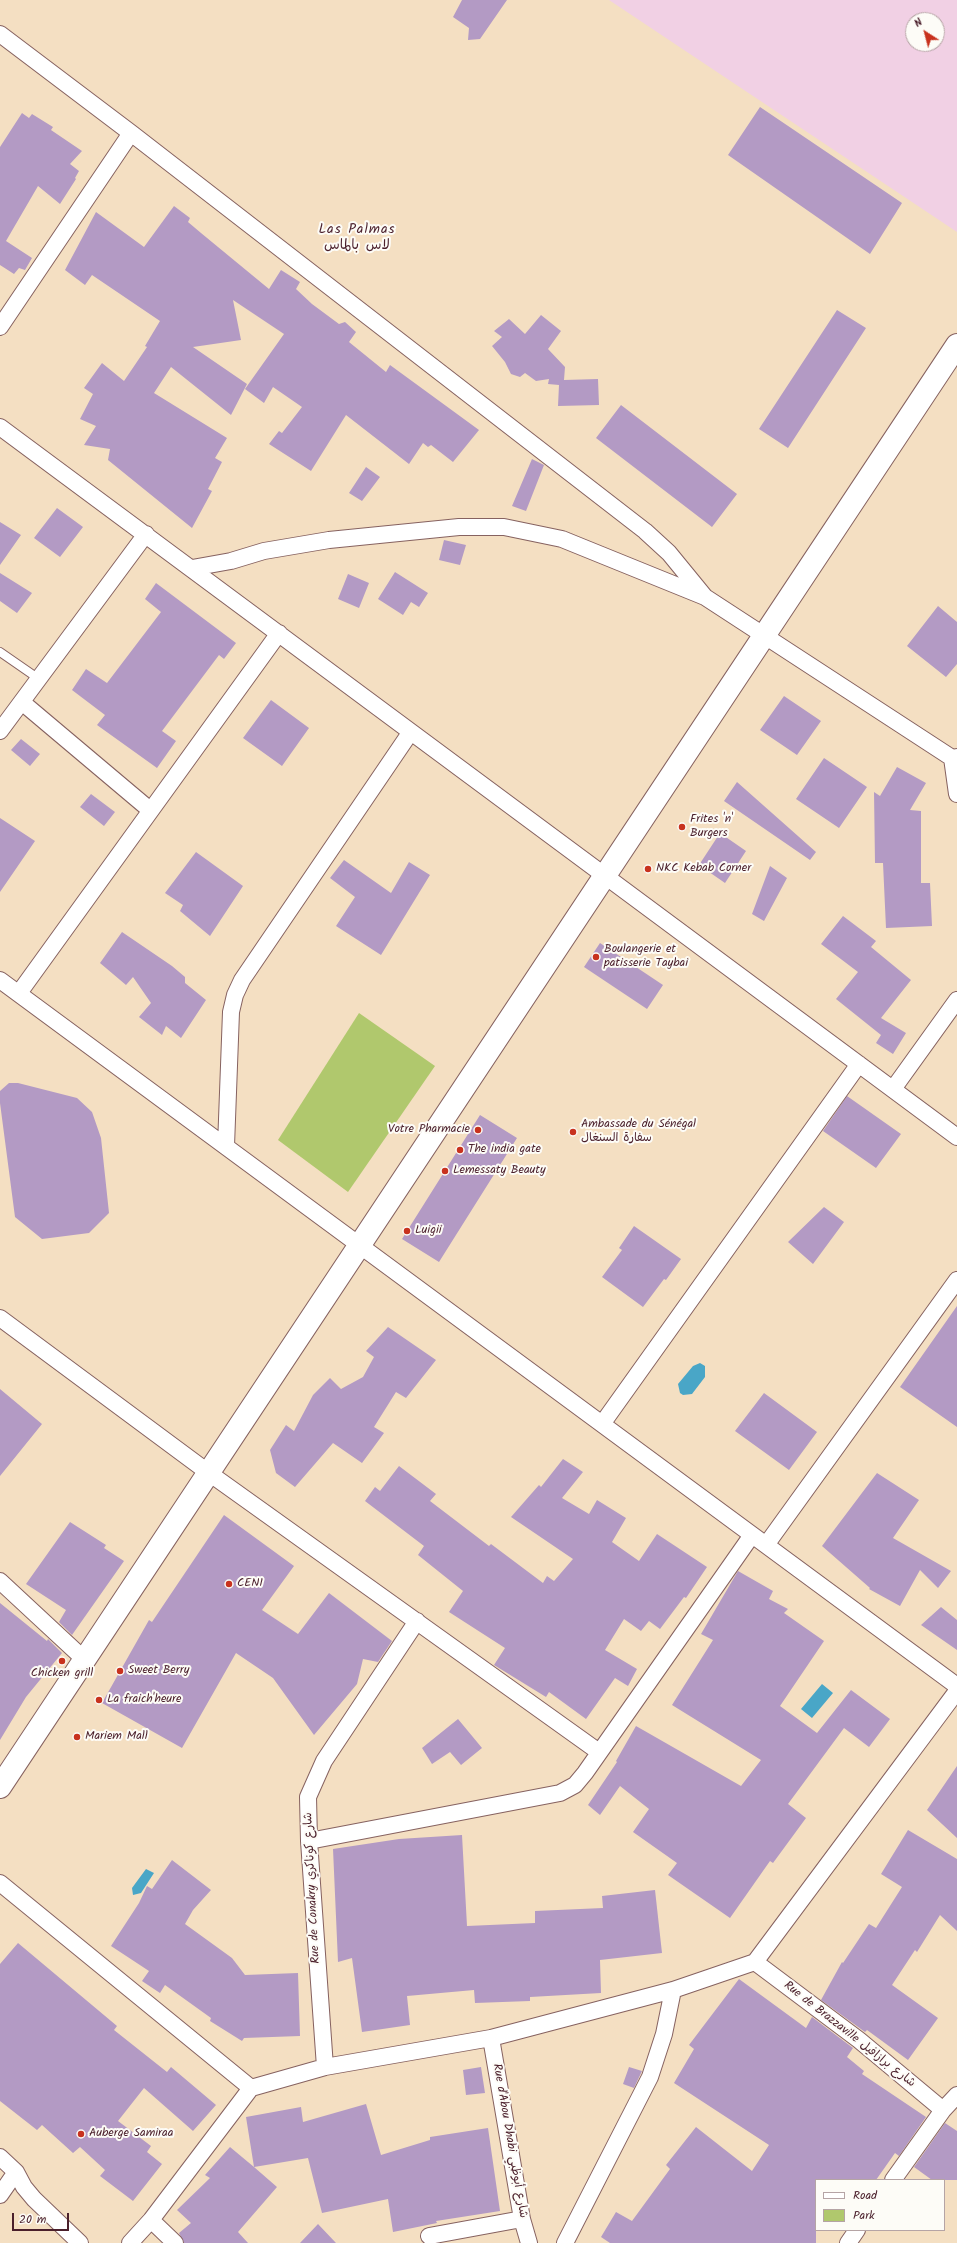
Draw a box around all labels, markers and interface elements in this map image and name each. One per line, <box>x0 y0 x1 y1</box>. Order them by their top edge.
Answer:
north arrow <box>905 12 945 52</box>
text: N <box>910 14 927 32</box>
district label: Las Palmas لاس بالماس <box>318 223 396 256</box>
place label: Frites 'n' Burgers <box>690 813 733 841</box>
marker: Frites 'n' Burgers <box>677 822 687 832</box>
place label: NKC Kebab Corner <box>656 862 751 876</box>
marker: NKC Kebab Corner <box>643 864 653 874</box>
place label: Boulangerie et patisserie Taybai <box>604 943 688 971</box>
marker: Boulangerie et patisserie Taybai <box>591 952 601 962</box>
place label: Ambassade du Sénégal سفارة السنغال <box>581 1118 696 1146</box>
place label: Votre Pharmacie <box>388 1123 470 1137</box>
marker: Votre Pharmacie <box>473 1125 483 1135</box>
marker: Ambassade du Sénégal سفارة السنغال <box>568 1127 578 1137</box>
place label: The india gate <box>468 1143 541 1157</box>
marker: The india gate <box>455 1145 465 1155</box>
place label: Lemessaty Beauty <box>453 1164 546 1178</box>
marker: Lemessaty Beauty <box>440 1166 450 1176</box>
place label: Luigii <box>415 1224 442 1238</box>
marker: Luigii <box>402 1226 412 1236</box>
place label: CENI <box>237 1577 263 1591</box>
marker: CENI <box>224 1579 234 1589</box>
marker: Chicken grill <box>57 1656 67 1666</box>
place label: Sweet Berry <box>128 1664 189 1678</box>
marker: Sweet Berry <box>115 1666 125 1676</box>
place label: Chicken grill <box>31 1667 93 1681</box>
place label: La fraich'heure <box>107 1693 181 1707</box>
marker: La fraich'heure <box>94 1695 104 1705</box>
place label: Mariem Mall <box>85 1730 148 1744</box>
marker: Mariem Mall <box>72 1732 82 1742</box>
street label: Rue de Conakry شارع كوناكري <box>302 1812 324 1964</box>
street label: Rue de Brazzaville شارع برازافيل <box>780 1979 918 2091</box>
street label: Rue d'Abou Dhabi شارع أبوظبي <box>488 2063 530 2219</box>
place label: Auberge Samiraa <box>89 2127 173 2141</box>
marker: Auberge Samiraa <box>76 2129 86 2139</box>
legend <box>815 2179 945 2231</box>
text: Road <box>853 2186 877 2205</box>
scale bar <box>14 2205 71 2231</box>
text: Park <box>853 2206 875 2225</box>
text: 20 m <box>19 2210 46 2229</box>

